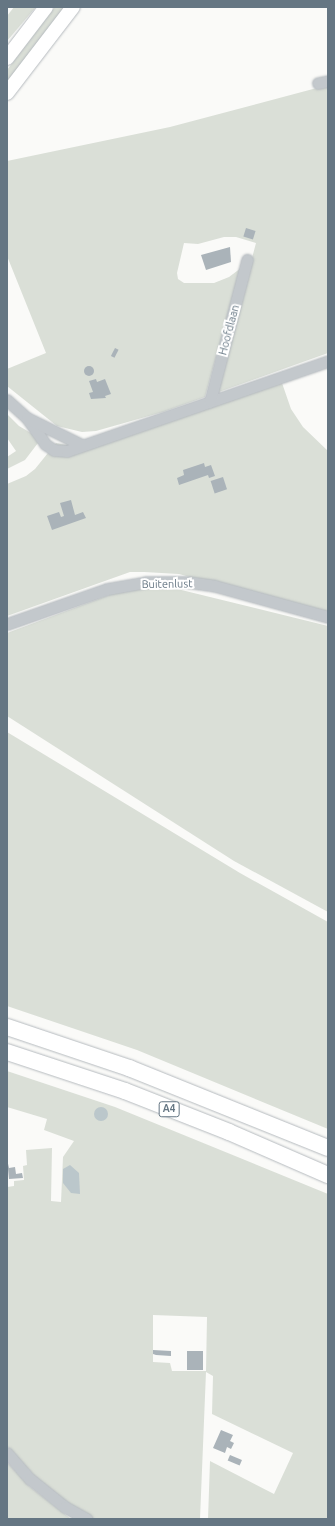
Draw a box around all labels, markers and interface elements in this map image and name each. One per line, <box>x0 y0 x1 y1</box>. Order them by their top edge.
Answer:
street label: Hoofdlaan <box>216 303 242 357</box>
street label: Buitenlust <box>141 577 193 591</box>
road number: A4 <box>158 1101 180 1117</box>

